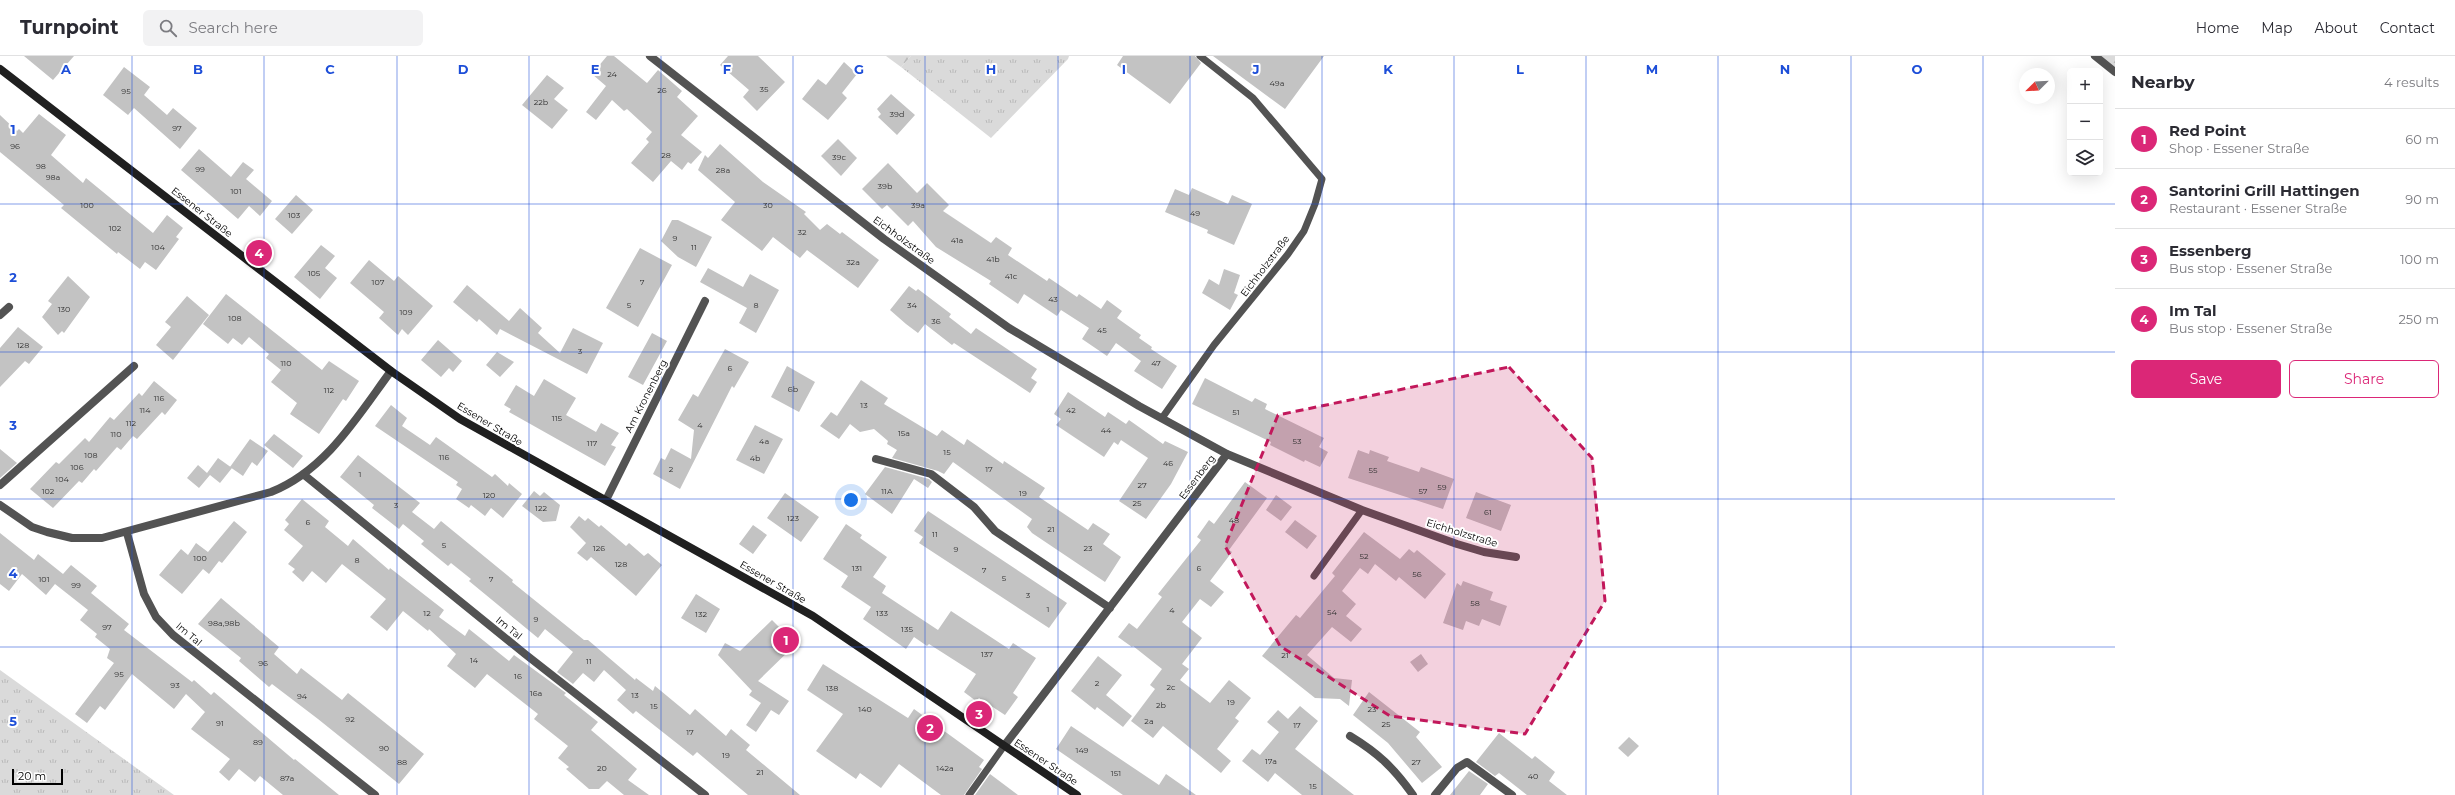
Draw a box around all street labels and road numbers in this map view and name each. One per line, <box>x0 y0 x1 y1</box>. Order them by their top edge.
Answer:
street label: Essener Straße <box>169 184 235 240</box>
street label: Eichholzstraße <box>870 213 938 267</box>
street label: Eichholzstraße <box>1238 233 1292 299</box>
street label: Am Kronenberg <box>622 357 670 435</box>
street label: Essener Straße <box>455 399 525 449</box>
street label: Essenberg <box>1176 452 1218 502</box>
street label: Eichholzstraße <box>1425 516 1499 550</box>
street label: Essener Straße <box>738 558 808 606</box>
street label: Im Tal <box>493 613 525 643</box>
street label: Im Tal <box>173 619 205 649</box>
street label: Essener Straße <box>1012 736 1080 788</box>

